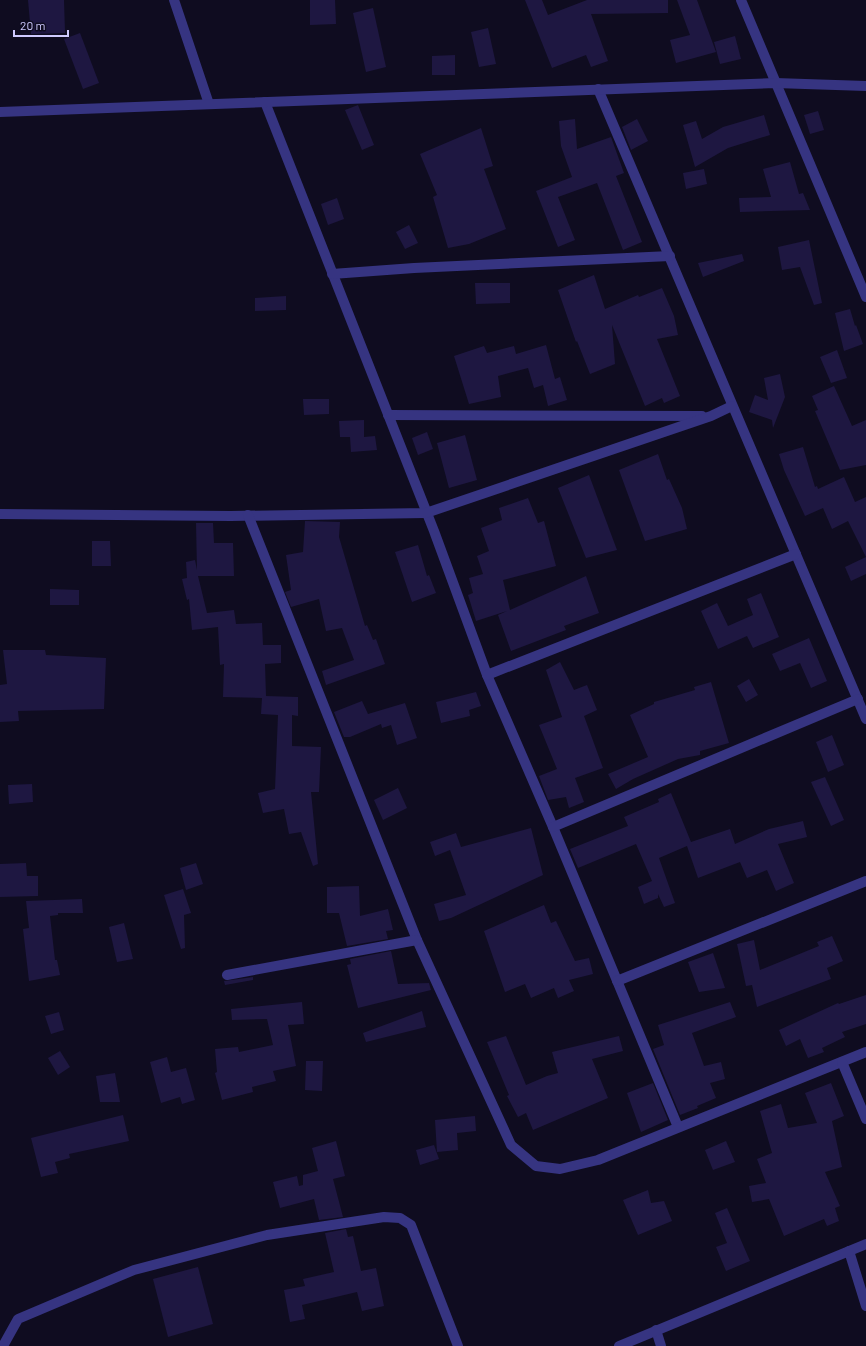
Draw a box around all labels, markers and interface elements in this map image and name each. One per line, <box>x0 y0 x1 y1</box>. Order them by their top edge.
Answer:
scale bar <box>14 12 68 38</box>
text: 20 m <box>20 18 46 32</box>

